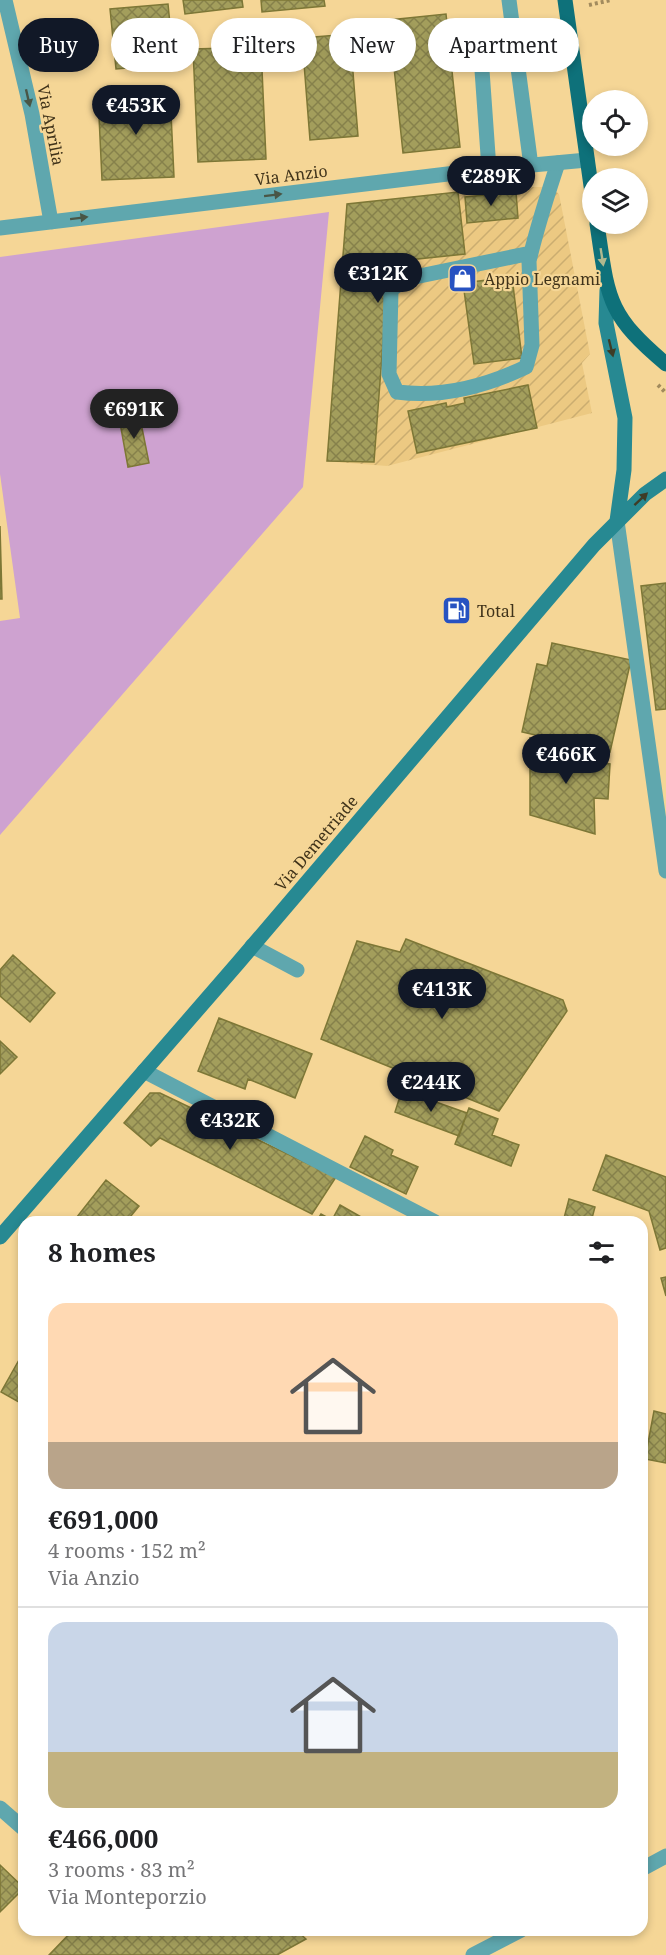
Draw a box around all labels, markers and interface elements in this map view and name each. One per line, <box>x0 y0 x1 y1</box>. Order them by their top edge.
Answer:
chip: Buy <box>18 18 99 72</box>
chip: Rent <box>111 18 199 72</box>
chip: Filters <box>211 18 317 72</box>
chip: New <box>329 18 416 72</box>
chip: Apartment <box>428 18 579 72</box>
street label: Via Aprilia <box>32 83 70 167</box>
pin: €453K <box>94 85 178 136</box>
one-way arrow <box>23 89 33 107</box>
map controls <box>582 90 648 234</box>
button: locate <box>582 90 648 156</box>
text: €453K <box>106 91 166 118</box>
pin: €289K <box>449 156 533 207</box>
street label: Via Anzio <box>253 160 329 190</box>
text: €289K <box>461 162 521 189</box>
button: layers <box>582 168 648 234</box>
one-way arrow <box>263 190 282 200</box>
one-way arrow <box>70 214 89 223</box>
one-way arrow <box>598 247 607 266</box>
pin: €312K <box>336 253 420 304</box>
text: €312K <box>348 259 408 286</box>
shop icon: Appio Legnami <box>447 263 479 295</box>
place label: Appio Legnami <box>484 268 600 290</box>
one-way arrow <box>606 338 616 357</box>
pin: €691K <box>92 389 176 440</box>
text: €691K <box>104 395 164 422</box>
one-way arrow <box>633 492 648 506</box>
fuel station icon: Total <box>440 595 472 627</box>
place label: Total <box>477 600 515 622</box>
pin: €466K <box>524 734 608 785</box>
text: €466K <box>536 740 596 767</box>
street label: Via Demetriade <box>269 790 363 896</box>
pin: €413K <box>400 969 484 1020</box>
text: €413K <box>412 975 472 1002</box>
pin: €244K <box>389 1062 473 1113</box>
text: €244K <box>401 1068 461 1095</box>
pin: €432K <box>188 1100 272 1151</box>
text: €432K <box>200 1106 260 1133</box>
text: 8 homes <box>48 1234 156 1270</box>
icon: filters <box>585 1236 618 1269</box>
icon: home <box>279 1342 387 1450</box>
text: €691,000 <box>48 1501 158 1537</box>
text: 4 rooms · 152 m² <box>48 1537 206 1564</box>
text: Via Anzio <box>48 1564 140 1591</box>
icon: home <box>279 1661 387 1769</box>
text: €466,000 <box>48 1820 158 1856</box>
text: 3 rooms · 83 m² <box>48 1856 195 1883</box>
text: Via Monteporzio <box>48 1883 207 1910</box>

